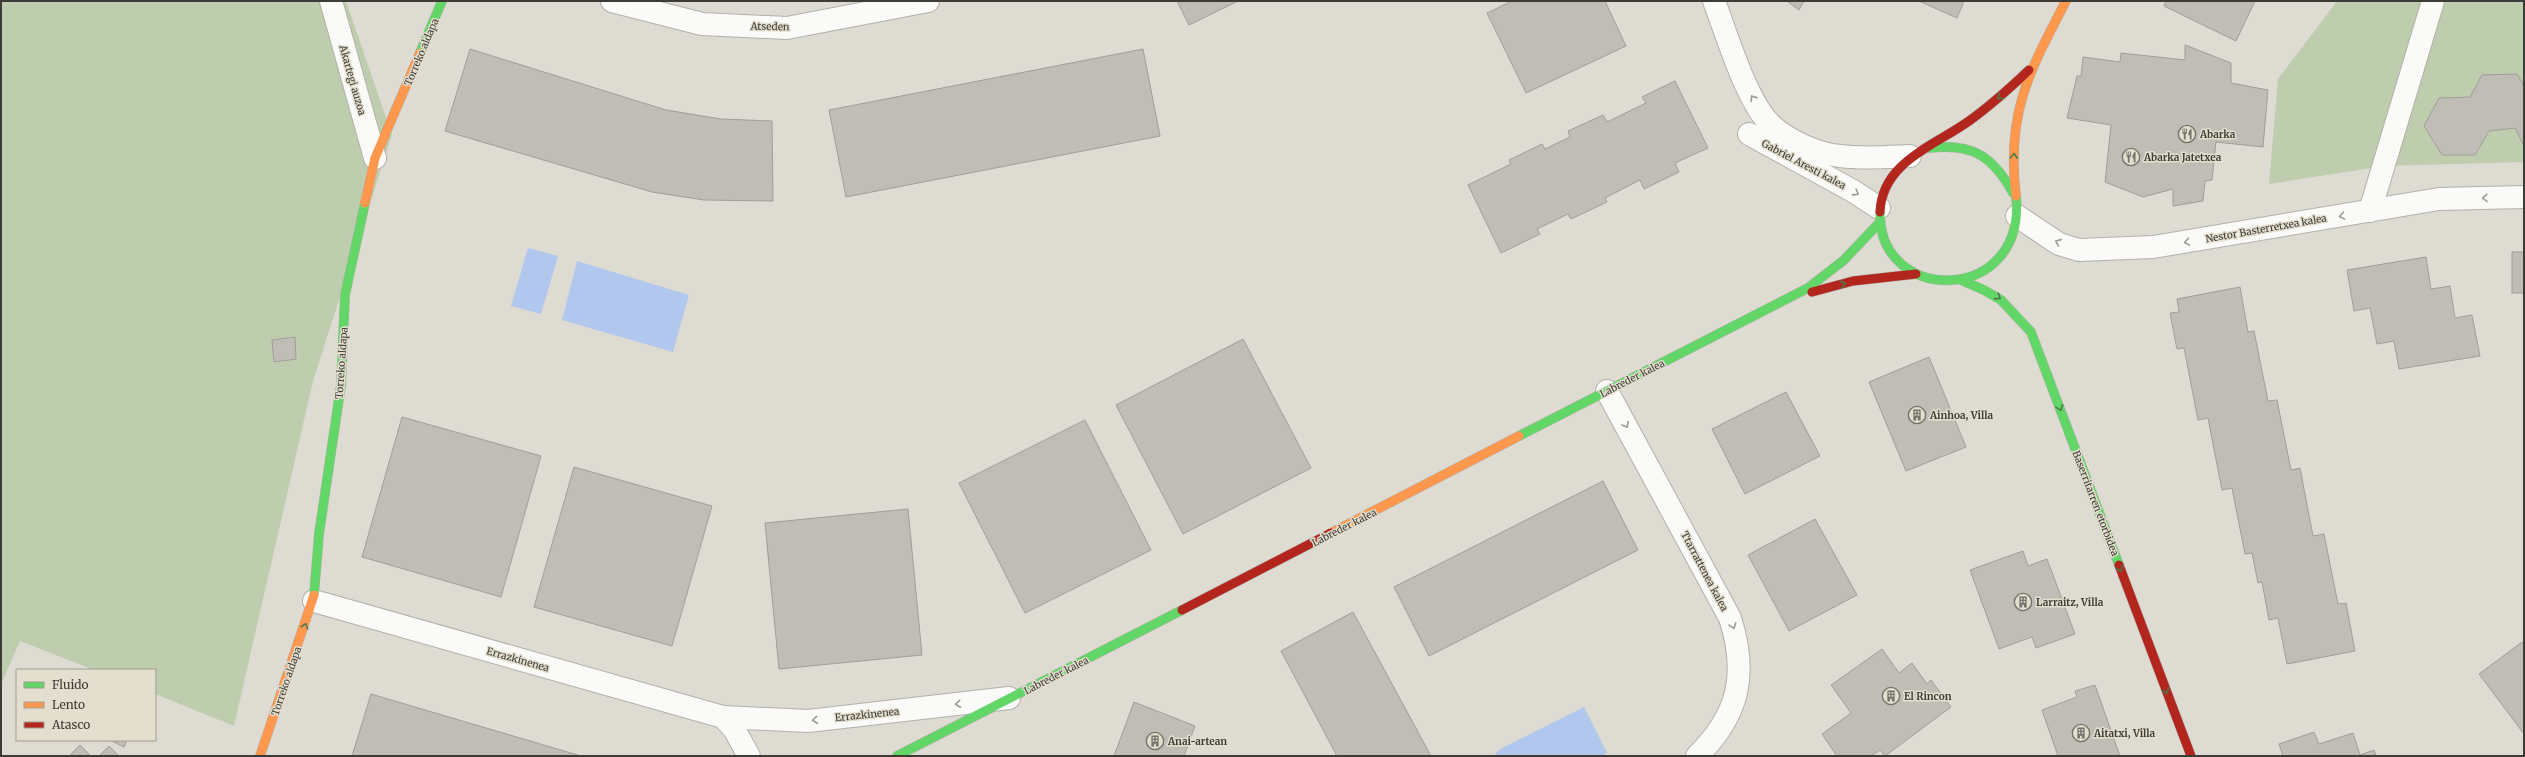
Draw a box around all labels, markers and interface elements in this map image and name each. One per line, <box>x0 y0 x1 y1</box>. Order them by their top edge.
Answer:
street label: Torreko aldapa <box>401 16 442 88</box>
street label: Atseden <box>749 20 790 33</box>
street label: Akartegi auzoa <box>336 43 369 117</box>
one-way arrow <box>1998 92 2005 99</box>
one-way arrow <box>1750 95 1758 102</box>
restaurant icon: Abarka <box>2177 124 2197 144</box>
place label: Abarka <box>2199 128 2236 141</box>
street label: Gabriel Aresti kalea <box>1759 137 1849 192</box>
restaurant icon: Abarka Jatetxea <box>2121 147 2141 167</box>
place label: Abarka Jatetxea <box>2143 151 2222 164</box>
one-way arrow <box>2009 153 2018 159</box>
one-way arrow <box>1852 188 1859 195</box>
one-way arrow <box>2482 194 2488 202</box>
street label: Nestor Basterretxea kalea <box>2205 211 2328 246</box>
one-way arrow <box>2339 211 2345 219</box>
one-way arrow <box>2183 237 2190 246</box>
one-way arrow <box>2055 239 2062 247</box>
one-way arrow <box>1840 280 1846 288</box>
one-way arrow <box>1994 292 2001 300</box>
street label: Torreko aldapa <box>332 326 351 399</box>
street label: Labreder kalea <box>1598 356 1667 400</box>
building icon: Ainhoa, Villa <box>1907 405 1927 425</box>
one-way arrow <box>2055 405 2063 412</box>
place label: Ainhoa, Villa <box>1929 409 1993 422</box>
one-way arrow <box>1621 421 1629 428</box>
street label: Baserritarren etorbidea <box>2069 449 2122 558</box>
street label: Labreder kalea <box>1310 505 1379 549</box>
street label: Ttarrattenea kalea <box>1678 529 1731 614</box>
one-way arrow <box>2116 566 2124 573</box>
building icon: Larraitz, Villa <box>2013 592 2033 612</box>
place label: Larraitz, Villa <box>2036 596 2104 609</box>
one-way arrow <box>1728 622 1737 629</box>
one-way arrow <box>300 623 308 630</box>
street label: Torreko aldapa <box>269 644 305 717</box>
street label: Errazkinenea <box>485 644 551 675</box>
street label: Labreder kalea <box>1022 653 1091 697</box>
legend <box>16 669 156 741</box>
text: Fluido <box>52 677 89 692</box>
building icon: El Rincon <box>1881 686 1901 706</box>
one-way arrow <box>2162 687 2170 694</box>
place label: El Rincon <box>1904 690 1952 703</box>
text: Lento <box>52 697 85 712</box>
one-way arrow <box>955 699 962 708</box>
street label: Errazkinenea <box>834 705 901 724</box>
one-way arrow <box>812 715 818 724</box>
text: Atasco <box>51 717 90 732</box>
building icon: Aitatxi, Villa <box>2071 723 2091 743</box>
place label: Aitatxi, Villa <box>2093 727 2156 740</box>
building icon: Anai-artean <box>1145 731 1165 751</box>
place label: Anai-artean <box>1167 735 1227 748</box>

